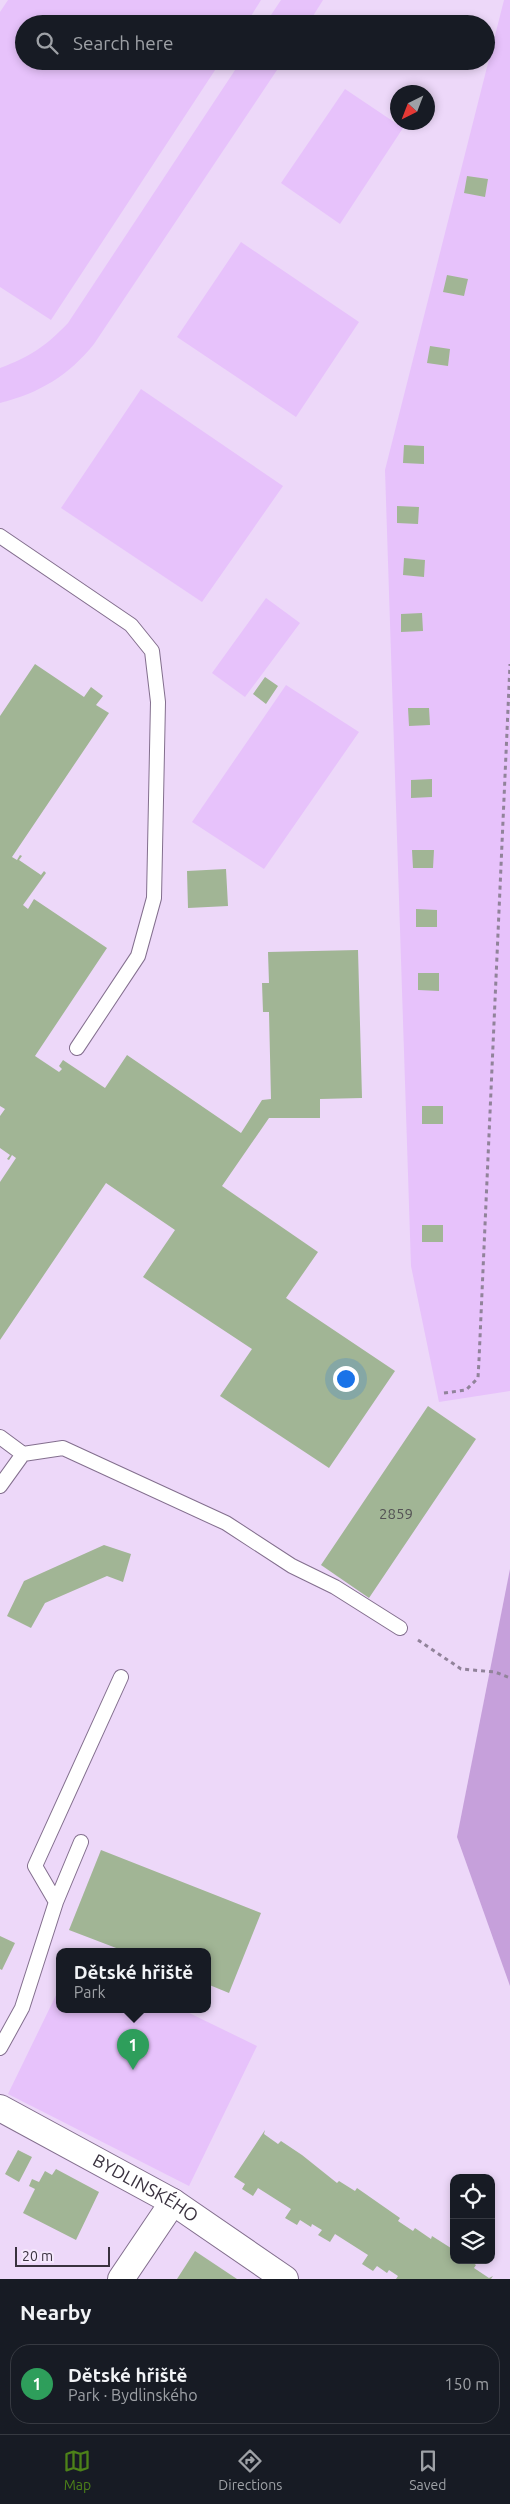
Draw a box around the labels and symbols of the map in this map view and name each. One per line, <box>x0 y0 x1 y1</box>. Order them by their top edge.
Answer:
north arrow <box>390 85 435 130</box>
your location <box>333 1366 359 1392</box>
house number: 2859 <box>379 1505 413 1522</box>
pin: 1 <box>117 2029 149 2070</box>
street label: BYDLINSKÉHO <box>90 2149 202 2225</box>
scale bar <box>15 2244 110 2267</box>

